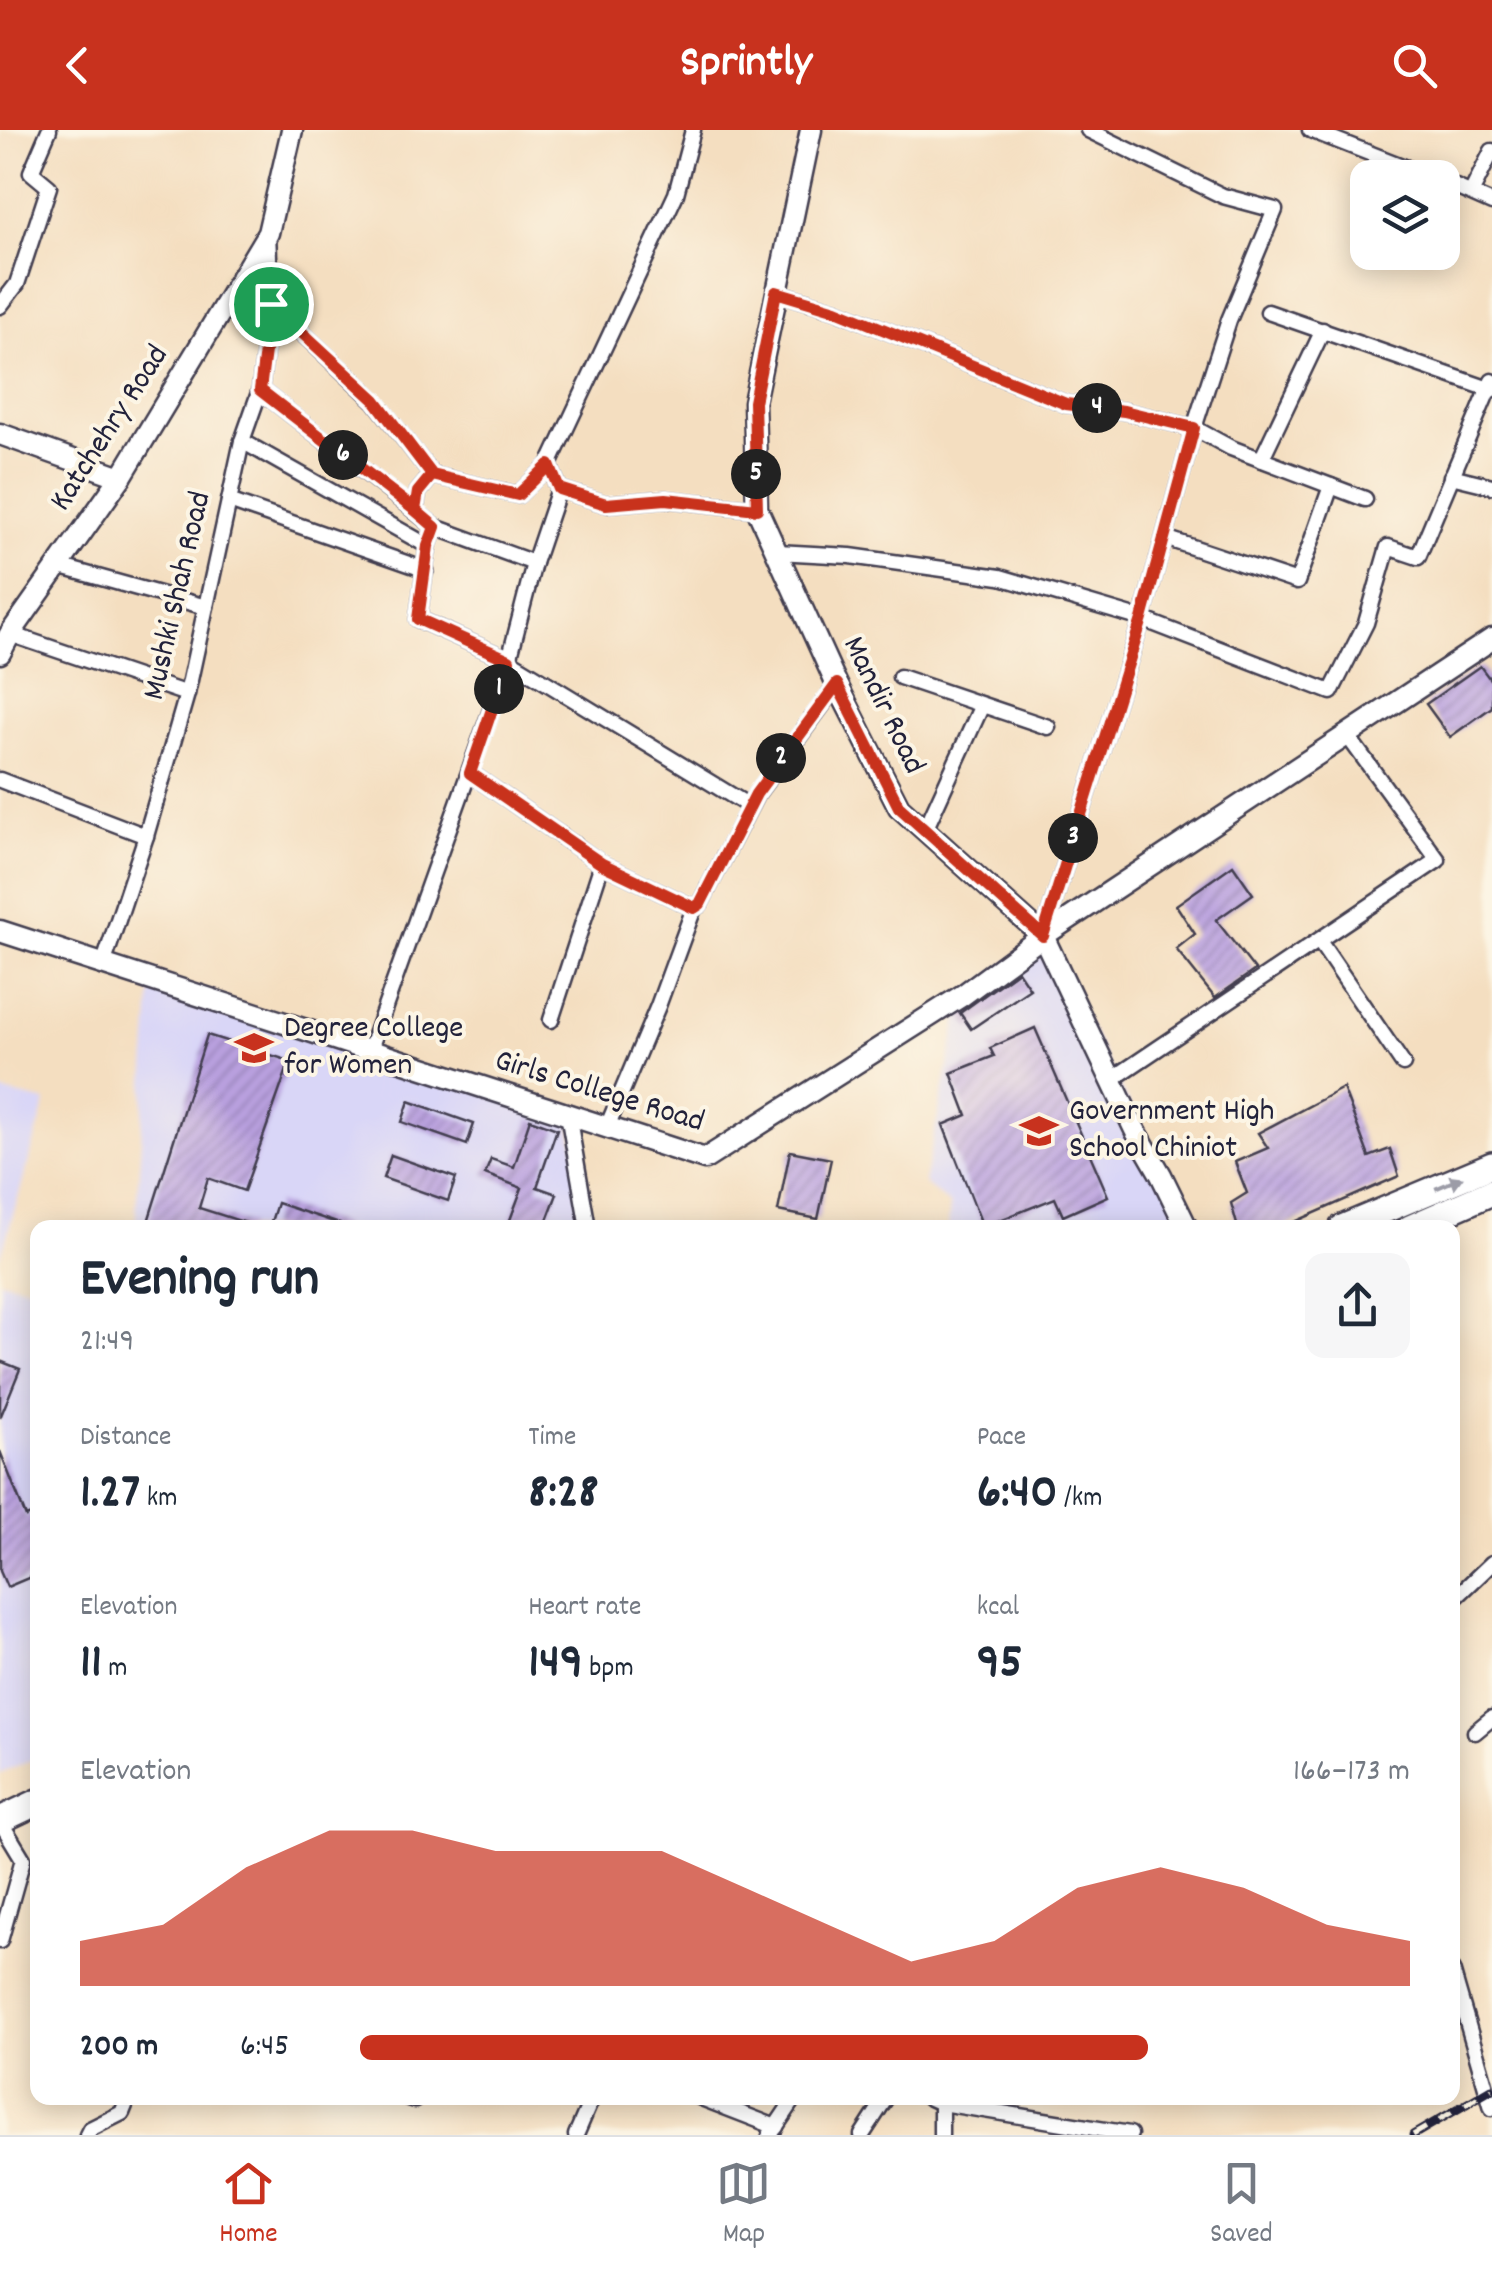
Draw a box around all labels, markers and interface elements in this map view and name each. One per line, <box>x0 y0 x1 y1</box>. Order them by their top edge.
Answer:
text: Sprintly <box>680 33 812 97</box>
icon: back <box>50 38 105 93</box>
icon: search <box>1387 38 1442 93</box>
map controls <box>1350 160 1460 270</box>
button: layers <box>1350 160 1460 270</box>
pin <box>229 262 314 347</box>
icon: arrive <box>244 277 299 332</box>
street label: Katchehry Road <box>40 337 182 521</box>
pin: 4 <box>1072 383 1122 433</box>
text: 4 <box>1091 388 1103 428</box>
pin: 6 <box>318 430 368 480</box>
text: 6 <box>336 435 350 475</box>
pin: 5 <box>731 449 781 499</box>
text: 5 <box>750 454 762 494</box>
street label: Mushki Shah Road <box>133 487 225 705</box>
street label: Mandir Road <box>829 629 935 783</box>
pin: 1 <box>474 664 524 714</box>
text: 1 <box>496 669 502 709</box>
pin: 2 <box>756 733 806 783</box>
text: 2 <box>775 738 787 778</box>
pin: 3 <box>1048 813 1098 863</box>
text: 3 <box>1067 818 1079 858</box>
place label: Degree College for Women <box>284 1007 463 1090</box>
school or university icon: Degree College for Women <box>233 1027 275 1069</box>
street label: Girls College Road <box>489 1039 709 1147</box>
place label: Government High School Chiniot <box>1069 1090 1274 1173</box>
school or university icon: Government High School Chiniot <box>1018 1110 1060 1152</box>
one-way arrow <box>1434 1174 1464 1190</box>
text: Evening run <box>80 1243 319 1322</box>
button: share <box>1305 1253 1410 1358</box>
text: 21:49 <box>80 1320 134 1366</box>
text: Distance <box>80 1419 171 1459</box>
text: Time <box>528 1419 576 1459</box>
text: Pace <box>977 1419 1026 1459</box>
text: 1.27 <box>80 1459 140 1531</box>
text: 8:28 <box>528 1459 599 1531</box>
text: 6:40 <box>977 1459 1057 1531</box>
text: km <box>140 1480 177 1520</box>
text: /km <box>1057 1480 1103 1520</box>
text: Elevation <box>80 1589 177 1629</box>
text: Heart rate <box>528 1589 641 1629</box>
text: kcal <box>977 1589 1019 1629</box>
text: 11 <box>80 1629 102 1701</box>
text: 149 <box>528 1629 583 1701</box>
text: 95 <box>977 1629 1023 1701</box>
text: m <box>102 1650 128 1690</box>
text: bpm <box>583 1650 634 1690</box>
text: Elevation <box>80 1750 191 1796</box>
text: 166–173 m <box>1293 1750 1410 1796</box>
text: 200 m <box>80 2025 158 2071</box>
text: 6:45 <box>240 2025 289 2071</box>
tab: Home <box>219 2156 278 2256</box>
tab: Map <box>716 2156 771 2256</box>
tab: Saved <box>1210 2156 1273 2256</box>

